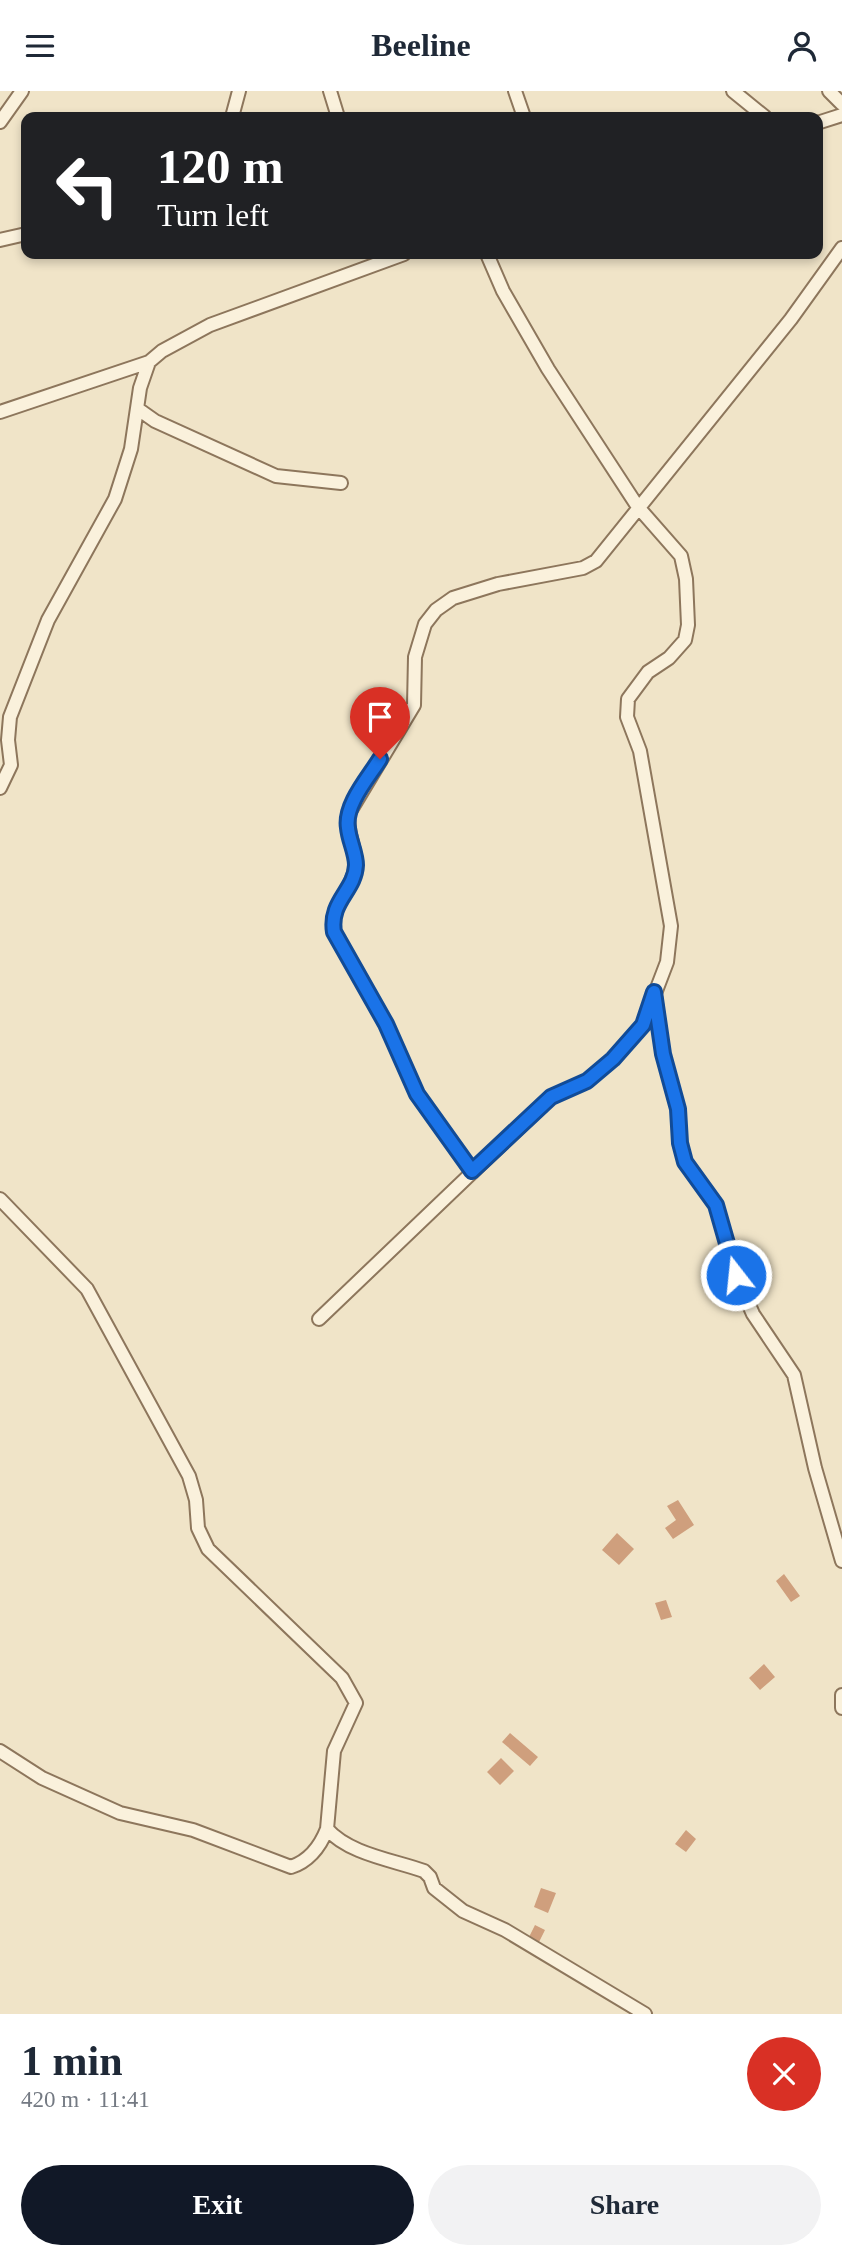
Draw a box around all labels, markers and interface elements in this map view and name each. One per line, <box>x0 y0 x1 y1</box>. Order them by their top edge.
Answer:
icon: menu <box>21 27 59 65</box>
text: Beeline <box>371 27 471 63</box>
icon: person <box>783 27 821 65</box>
text: 120 m <box>157 139 284 194</box>
icon: left <box>42 140 133 231</box>
text: Turn left <box>157 197 269 233</box>
pin <box>350 687 410 759</box>
icon: arrive <box>361 698 399 736</box>
position arrow <box>699 1238 773 1312</box>
button: close <box>747 2037 821 2111</box>
text: 1 min <box>21 2038 123 2084</box>
text: 420 m · 11:41 <box>21 2087 150 2112</box>
button: Exit <box>21 2165 414 2245</box>
button: Share <box>428 2165 821 2245</box>

